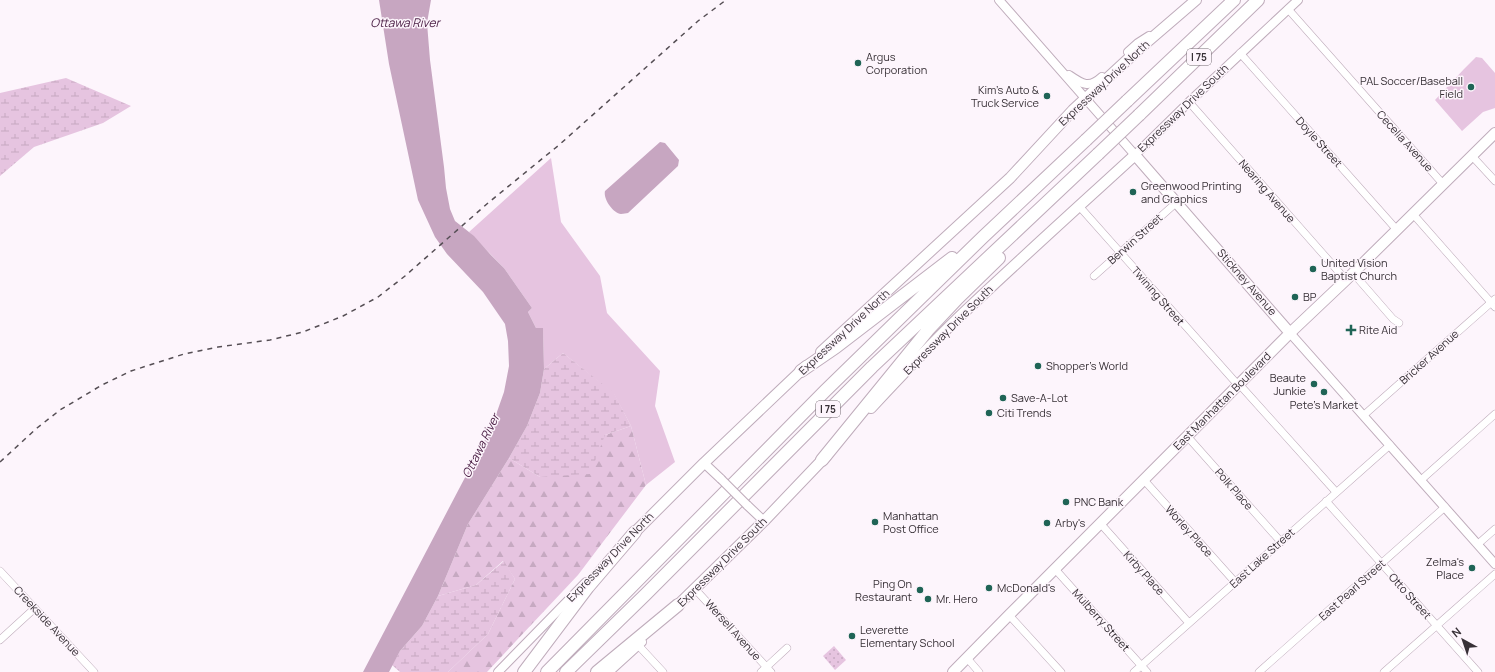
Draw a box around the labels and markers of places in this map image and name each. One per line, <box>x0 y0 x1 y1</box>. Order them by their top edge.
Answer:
place label: Argus Corporation <box>866 49 927 77</box>
marker: Argus Corporation <box>853 58 863 68</box>
place label: PAL Soccer/Baseball Field <box>1360 73 1463 101</box>
place label: Kim's Auto & Truck Service <box>971 82 1040 110</box>
marker: PAL Soccer/Baseball Field <box>1466 82 1476 92</box>
marker: Kim's Auto & Truck Service <box>1042 91 1052 101</box>
place label: Greenwood Printing and Graphics <box>1141 178 1242 206</box>
marker: Greenwood Printing and Graphics <box>1128 187 1138 197</box>
place label: United Vision Baptist Church <box>1321 255 1397 283</box>
marker: United Vision Baptist Church <box>1308 264 1318 274</box>
place label: BP <box>1303 289 1317 304</box>
marker: BP <box>1290 292 1300 302</box>
place label: Rite Aid <box>1359 322 1397 337</box>
marker: Rite Aid <box>1346 325 1356 335</box>
place label: Shopper's World <box>1046 358 1128 373</box>
marker: Shopper's World <box>1033 361 1043 371</box>
place label: Beaute Junkie <box>1270 370 1307 398</box>
marker: Beaute Junkie <box>1309 379 1319 389</box>
marker: Pete's Market <box>1319 387 1329 397</box>
place label: Save-A-Lot <box>1011 390 1068 405</box>
marker: Save-A-Lot <box>998 393 1008 403</box>
place label: Pete's Market <box>1290 397 1358 412</box>
place label: Citi Trends <box>997 405 1052 420</box>
marker: Citi Trends <box>984 408 994 418</box>
place label: PNC Bank <box>1074 494 1124 509</box>
marker: PNC Bank <box>1061 497 1071 507</box>
place label: Manhattan Post Office <box>883 508 939 536</box>
place label: Arby's <box>1055 515 1085 530</box>
marker: Manhattan Post Office <box>870 517 880 527</box>
marker: Arby's <box>1042 518 1052 528</box>
place label: Zelma's Place <box>1426 554 1465 582</box>
marker: Zelma's Place <box>1467 563 1477 573</box>
place label: Ping On Restaurant <box>855 576 912 604</box>
place label: McDonald's <box>997 580 1055 595</box>
marker: McDonald's <box>984 583 994 593</box>
marker: Ping On Restaurant <box>915 585 925 595</box>
place label: Mr. Hero <box>936 591 978 606</box>
marker: Mr. Hero <box>923 594 933 604</box>
place label: Leverette Elementary School <box>860 622 955 650</box>
marker: Leverette Elementary School <box>847 631 857 641</box>

